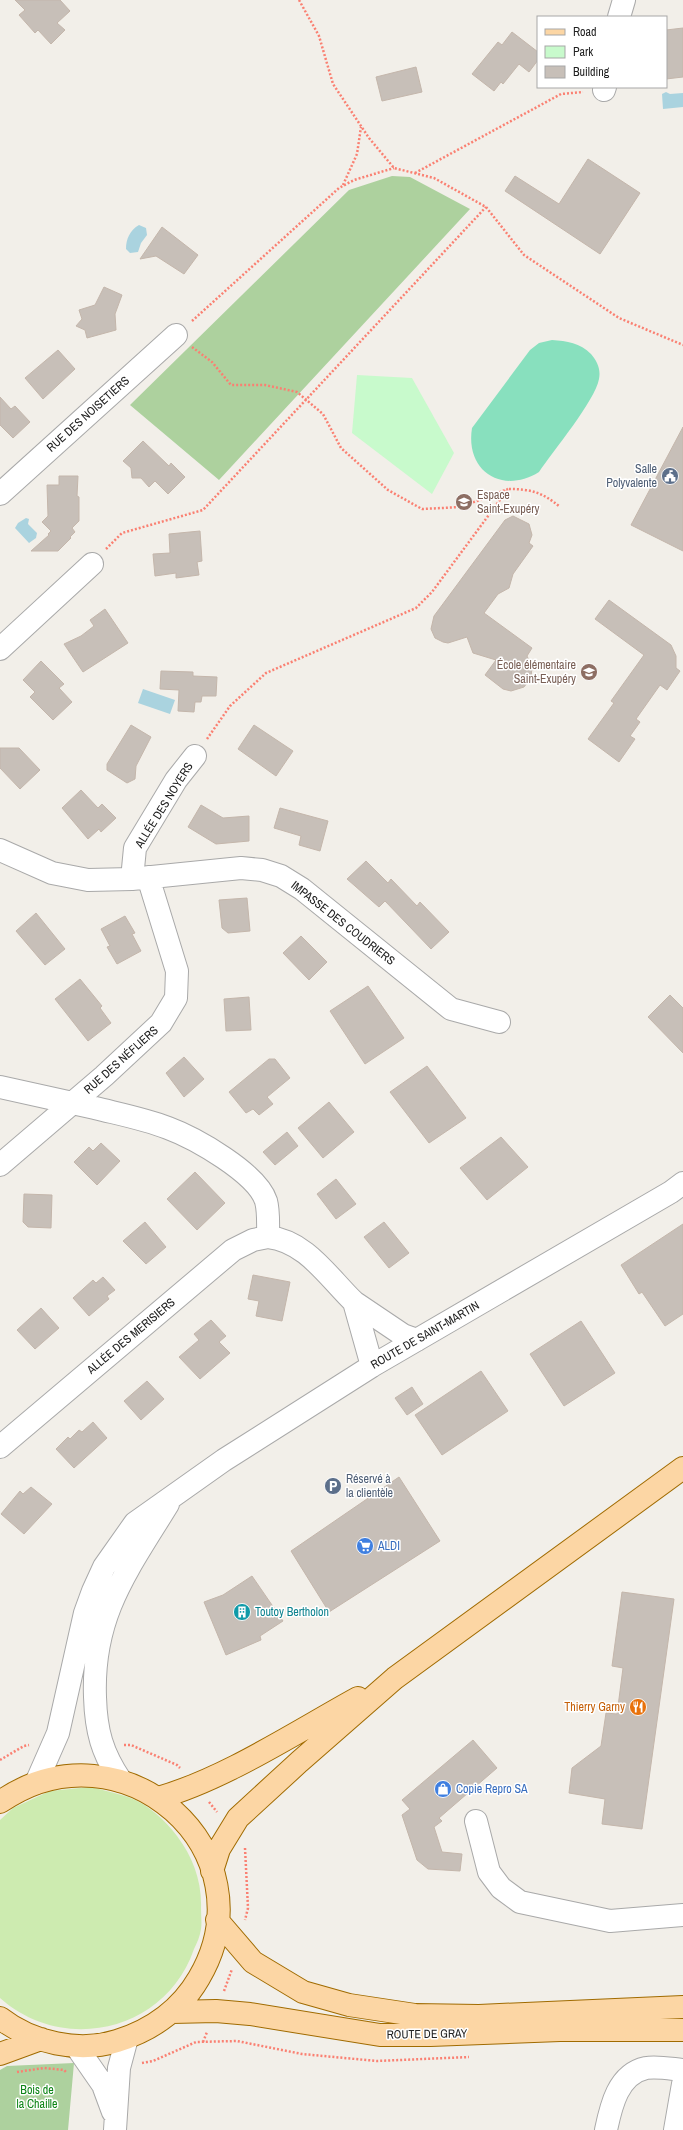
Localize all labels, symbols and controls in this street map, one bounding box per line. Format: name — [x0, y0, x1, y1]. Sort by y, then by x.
legend — [537, 16, 667, 88]
text: Road — [573, 24, 597, 40]
text: Park — [573, 44, 593, 60]
text: Building — [573, 64, 610, 80]
street label: RUE DES NOISETIERS — [43, 372, 133, 455]
place label: Salle Polyvalente — [606, 461, 657, 491]
public building icon: Salle Polyvalente — [660, 466, 680, 486]
place label: Espace Saint-Exupéry — [477, 487, 539, 517]
school or university icon: Espace Saint-Exupéry — [454, 492, 474, 512]
place label: École élémentaire Saint-Exupéry — [497, 657, 576, 687]
school or university icon: École élémentaire Saint-Exupéry — [579, 662, 599, 682]
street label: ALLÉE DES NOYERS — [131, 759, 197, 852]
street label: IMPASSE DES COUDRIERS — [288, 877, 399, 969]
street label: RUE DES NÉFLIERS — [80, 1022, 162, 1098]
street label: ALLÉE DES MERISIERS — [83, 1294, 179, 1378]
street label: ROUTE DE SAINT-MARTIN — [368, 1297, 482, 1373]
place label: Réservé à la clientèle — [346, 1471, 393, 1501]
parking icon: Réservé à la clientèle — [323, 1476, 343, 1496]
supermarket icon: ALDI — [355, 1536, 375, 1556]
place label: ALDI — [377, 1538, 400, 1554]
building icon: Toutoy Bertholon — [232, 1602, 252, 1622]
place label: Toutoy Bertholon — [255, 1604, 329, 1620]
restaurant icon: Thierry Garny — [628, 1697, 648, 1717]
place label: Thierry Garny — [564, 1699, 625, 1715]
shop icon: Copie Repro SA — [433, 1779, 453, 1799]
place label: Copie Repro SA — [456, 1781, 528, 1797]
street label: ROUTE DE GRAY — [386, 2025, 468, 2043]
park label: Bois de la Chaille — [16, 2082, 58, 2112]

